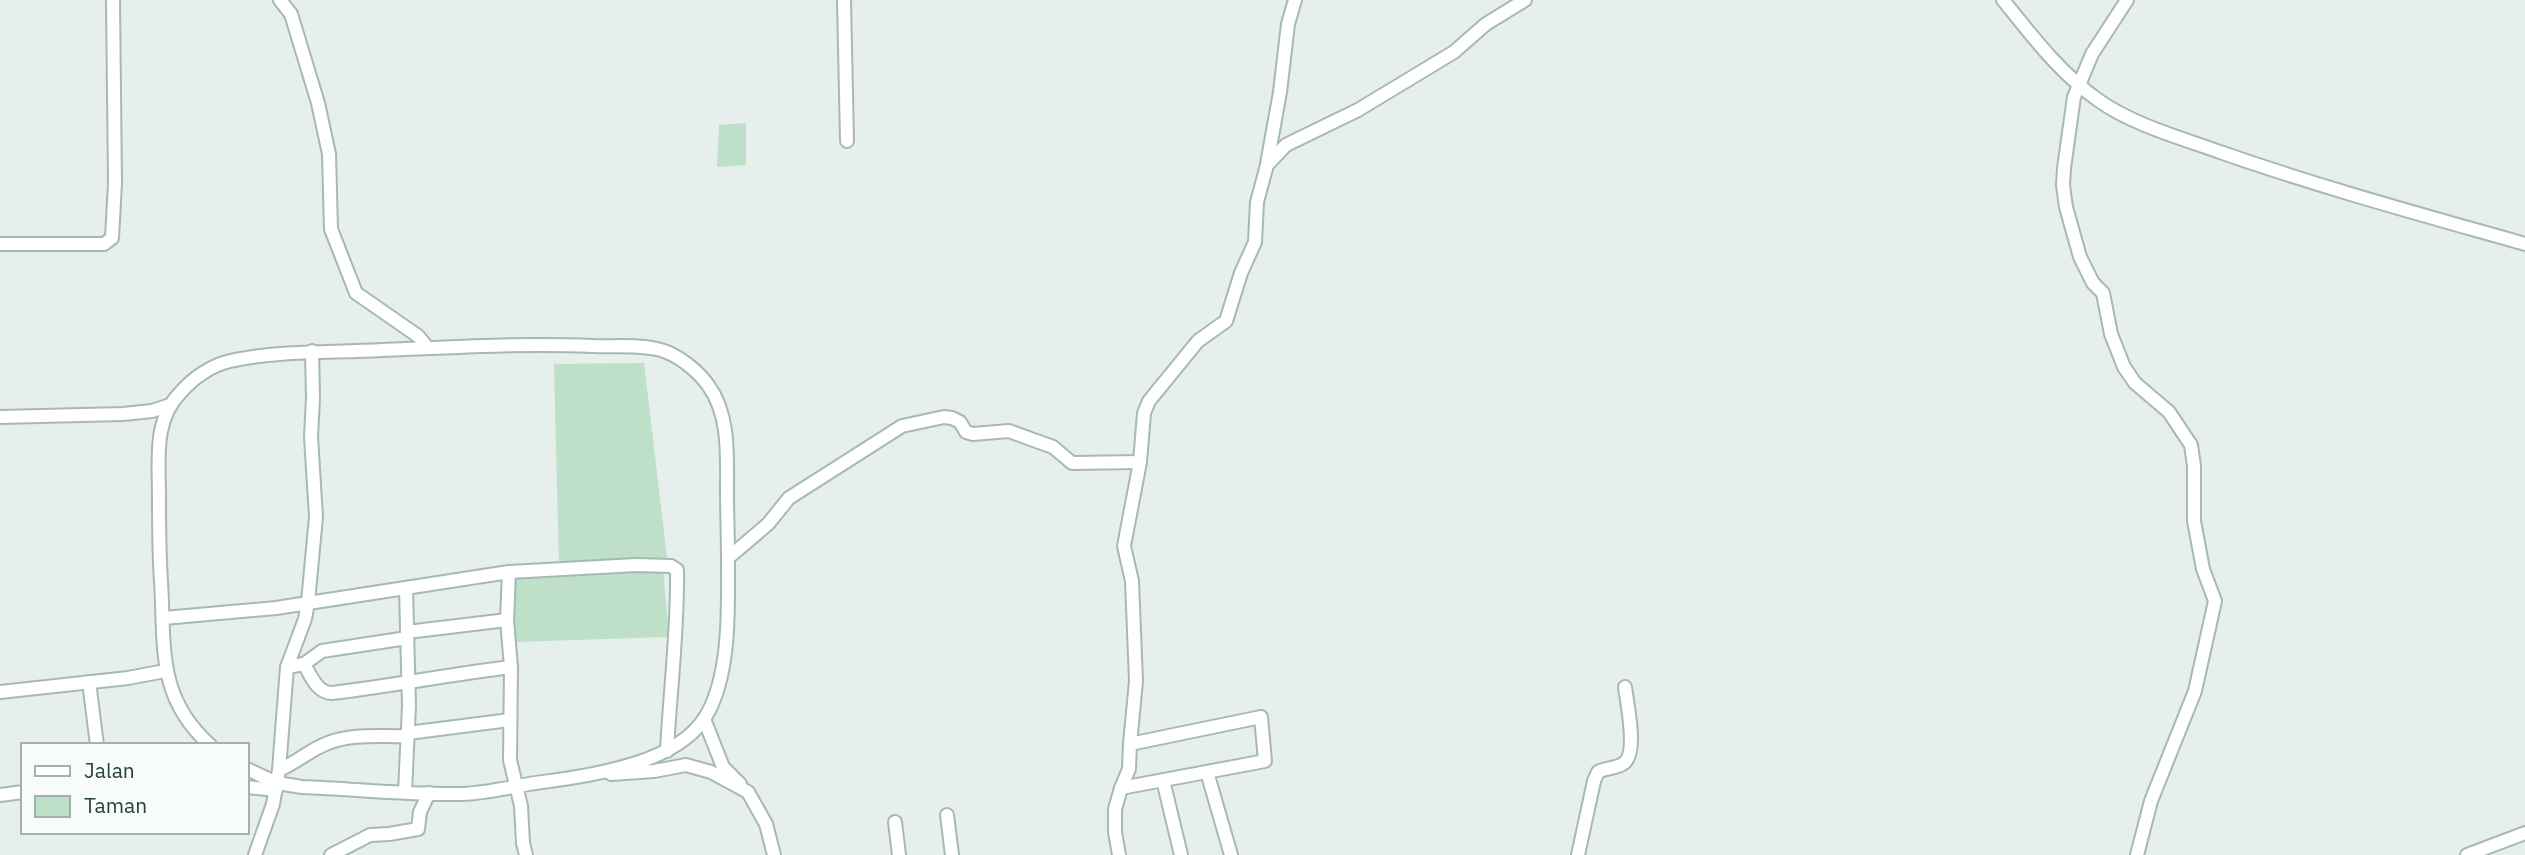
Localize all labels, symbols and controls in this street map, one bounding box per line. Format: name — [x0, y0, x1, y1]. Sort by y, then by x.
legend — [21, 743, 248, 834]
text: Jalan — [84, 756, 135, 784]
text: Taman — [84, 791, 147, 819]

